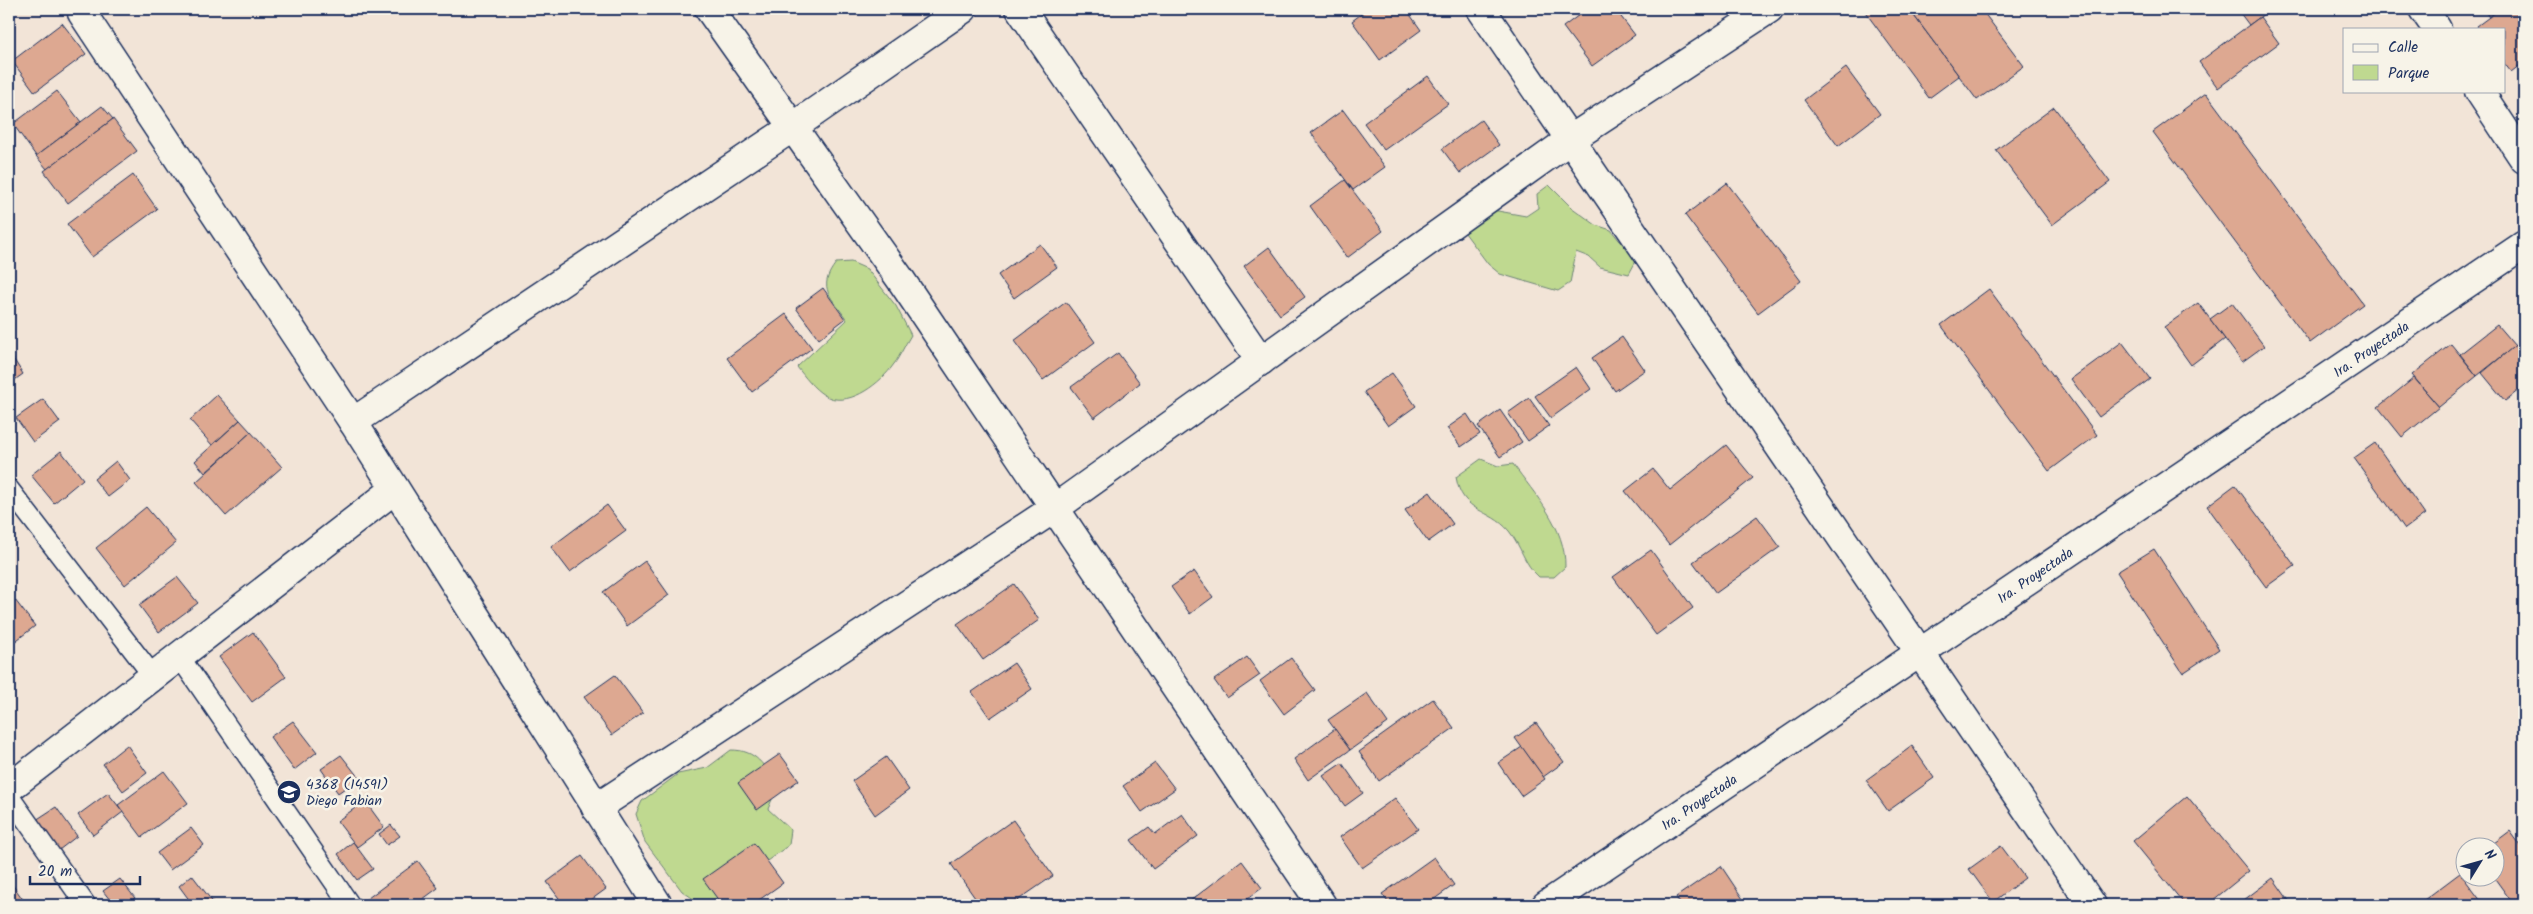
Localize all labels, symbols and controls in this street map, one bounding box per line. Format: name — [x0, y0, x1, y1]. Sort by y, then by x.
legend — [2343, 28, 2506, 92]
text: Calle — [2388, 36, 2418, 60]
text: Parque — [2388, 62, 2429, 86]
street label: 1ra. Proyectada — [2329, 316, 2414, 383]
street label: 1ra. Proyectada — [1993, 542, 2078, 609]
street label: 1ra. Proyectada — [1657, 769, 1742, 836]
place label: 4368 (14591) Diego Fabian — [306, 774, 388, 812]
school or university icon: 4368 (14591) Diego Fabian — [276, 779, 302, 805]
north arrow — [2456, 836, 2506, 886]
text: N — [2478, 845, 2501, 865]
scale bar — [30, 854, 140, 886]
text: 20 m — [38, 860, 72, 884]

